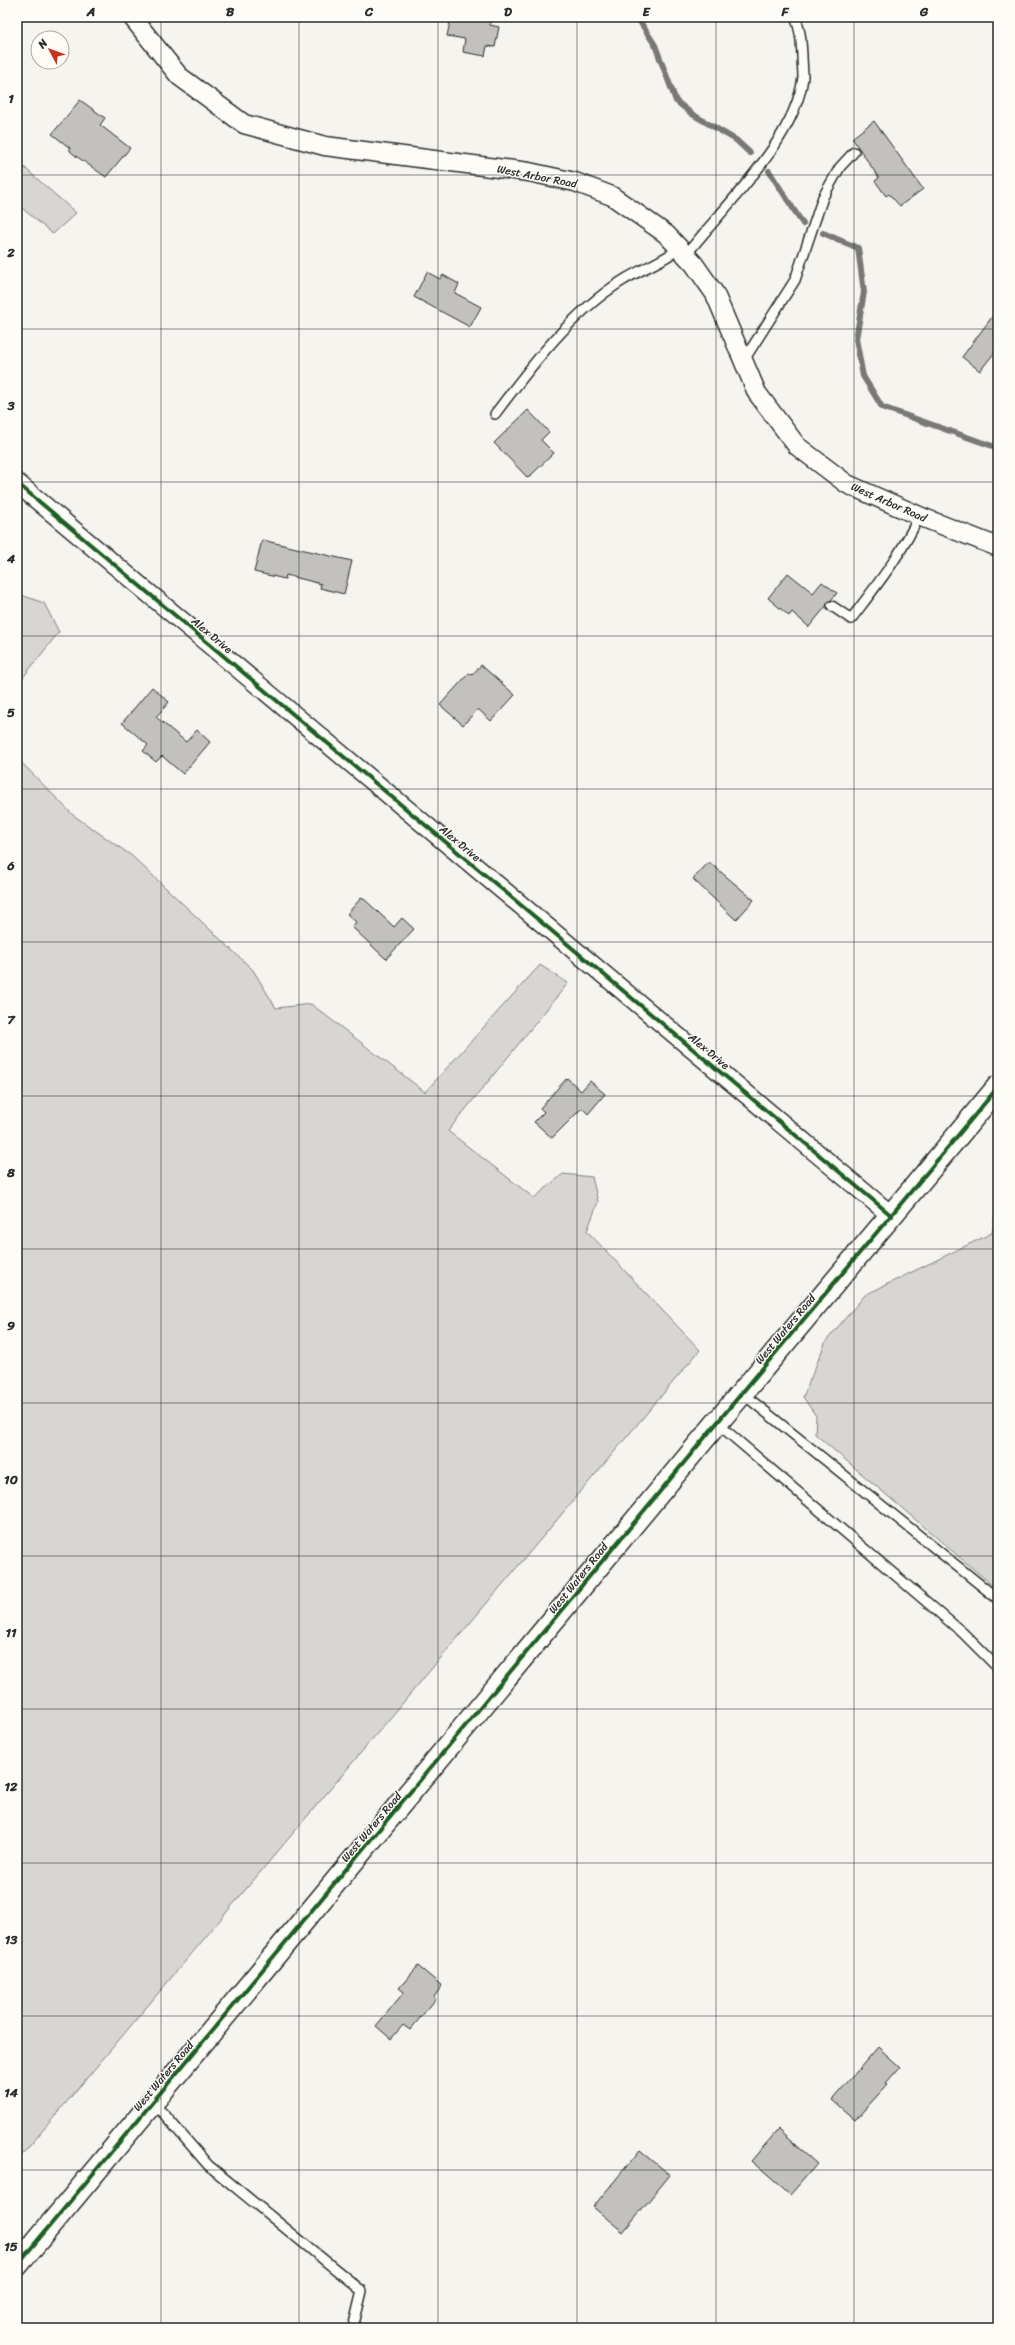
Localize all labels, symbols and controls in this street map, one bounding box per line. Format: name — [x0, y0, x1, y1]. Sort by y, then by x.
text: A — [86, 0, 95, 23]
text: B — [226, 0, 235, 23]
text: C — [364, 0, 374, 23]
text: D — [504, 0, 512, 23]
text: E — [642, 0, 651, 23]
text: F — [780, 0, 789, 23]
text: G — [919, 0, 929, 23]
north arrow — [30, 30, 70, 70]
text: N — [33, 34, 53, 54]
text: 1 — [8, 87, 14, 110]
street label: West Arbor Road — [495, 159, 580, 194]
text: 2 — [6, 241, 15, 264]
text: 3 — [6, 394, 15, 417]
street label: West Arbor Road — [848, 477, 931, 528]
text: 4 — [6, 547, 16, 570]
street label: Alex Drive — [186, 612, 237, 659]
text: 5 — [7, 701, 15, 724]
street label: Alex Drive — [434, 820, 485, 867]
text: 6 — [6, 854, 15, 877]
text: 7 — [7, 1008, 16, 1031]
street label: Alex Drive — [683, 1028, 734, 1075]
text: 8 — [6, 1161, 15, 1184]
street label: West Waters Road — [750, 1289, 821, 1369]
text: 9 — [7, 1314, 15, 1337]
text: 10 — [4, 1468, 18, 1491]
street label: West Waters Road — [544, 1538, 614, 1618]
text: 11 — [5, 1621, 17, 1644]
text: 12 — [4, 1775, 18, 1798]
street label: West Waters Road — [336, 1787, 407, 1867]
text: 13 — [5, 1928, 18, 1951]
street label: West Waters Road — [128, 2036, 199, 2116]
text: 14 — [4, 2081, 19, 2104]
text: 15 — [4, 2235, 18, 2258]

